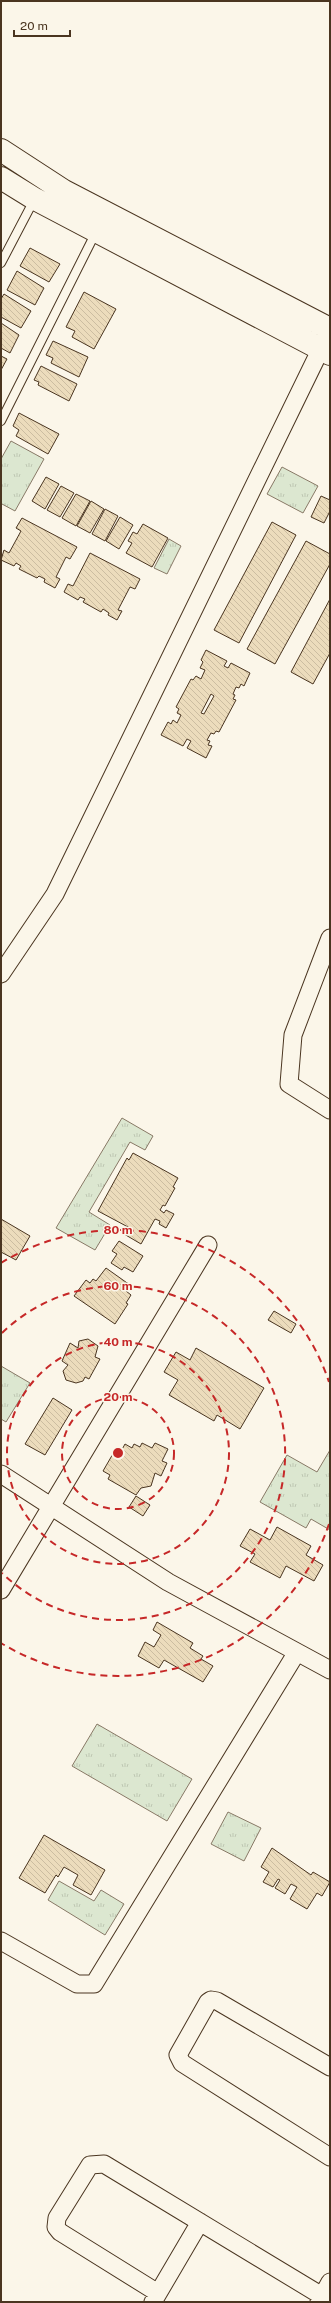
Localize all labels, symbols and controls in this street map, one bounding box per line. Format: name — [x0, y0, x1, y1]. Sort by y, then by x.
scale bar — [14, 12, 70, 38]
text: 20 m — [20, 19, 48, 33]
text: 80 m — [103, 1223, 133, 1237]
text: 60 m — [103, 1279, 133, 1293]
text: 40 m — [103, 1335, 133, 1349]
text: 20 m — [104, 1390, 133, 1404]
centre of rings — [111, 1446, 125, 1460]

